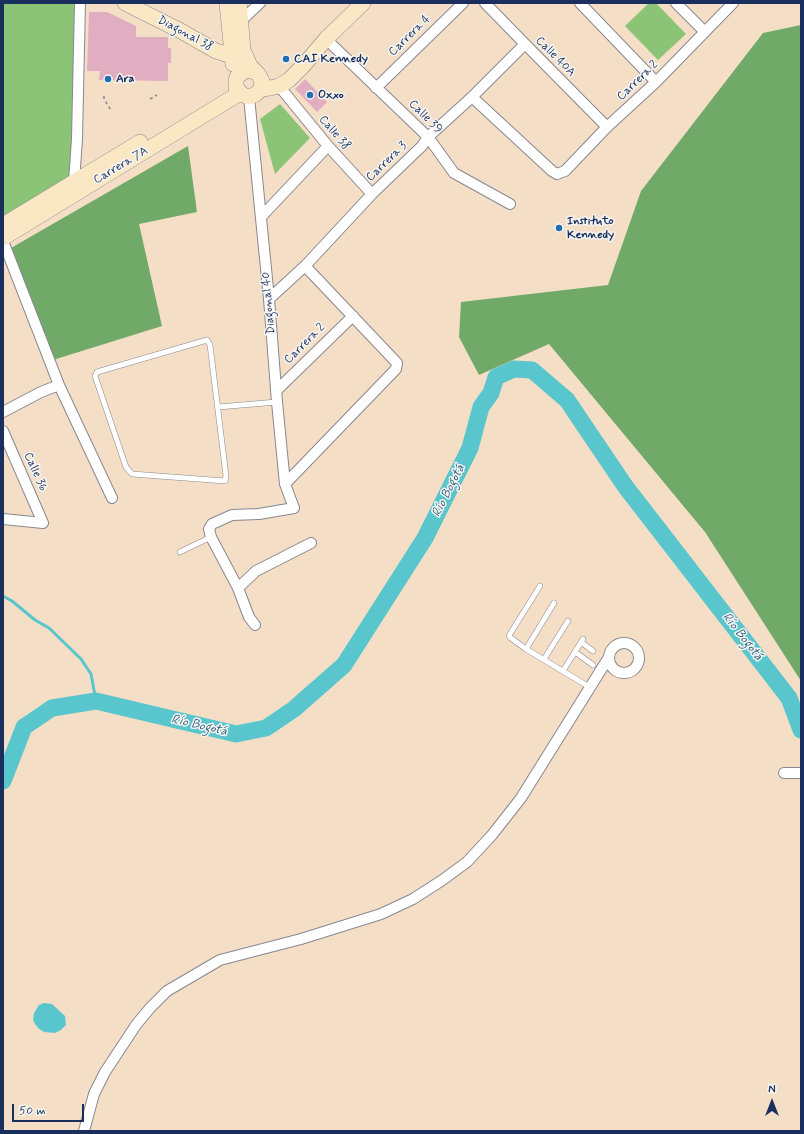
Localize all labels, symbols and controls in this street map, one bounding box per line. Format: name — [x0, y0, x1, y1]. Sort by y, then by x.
street label: Carrera 4 — [386, 12, 434, 60]
street label: Diagonal 38 — [155, 13, 215, 55]
street label: Calle 40A — [532, 34, 578, 80]
place label: CAI Kennedy — [294, 52, 368, 66]
marker: CAI Kennedy — [281, 54, 291, 64]
street label: Carrera 2 — [614, 58, 662, 104]
place label: Ara — [116, 72, 134, 86]
marker: Ara — [103, 74, 113, 84]
place label: Oxxo — [318, 88, 344, 102]
marker: Oxxo — [305, 90, 315, 100]
street label: Calle 39 — [405, 97, 445, 137]
street label: Calle 38 — [315, 113, 353, 153]
street label: Carrera 3 — [364, 139, 410, 185]
street label: Carrera 7A — [91, 144, 151, 188]
place label: Instituto Kennedy — [567, 214, 614, 242]
marker: Instituto Kennedy — [554, 223, 564, 233]
street label: Diagonal 40 — [259, 271, 279, 335]
street label: Carrera 2 — [282, 321, 328, 367]
street label: Calle 36 — [20, 450, 50, 494]
water label: Río Bogotá — [429, 462, 469, 520]
water label: Río Bogotá — [718, 610, 766, 664]
water label: Río Bogotá — [170, 712, 228, 740]
north arrow — [752, 1082, 792, 1122]
text: N — [768, 1083, 776, 1097]
scale bar — [14, 1096, 86, 1122]
text: 50 m — [19, 1103, 46, 1119]

